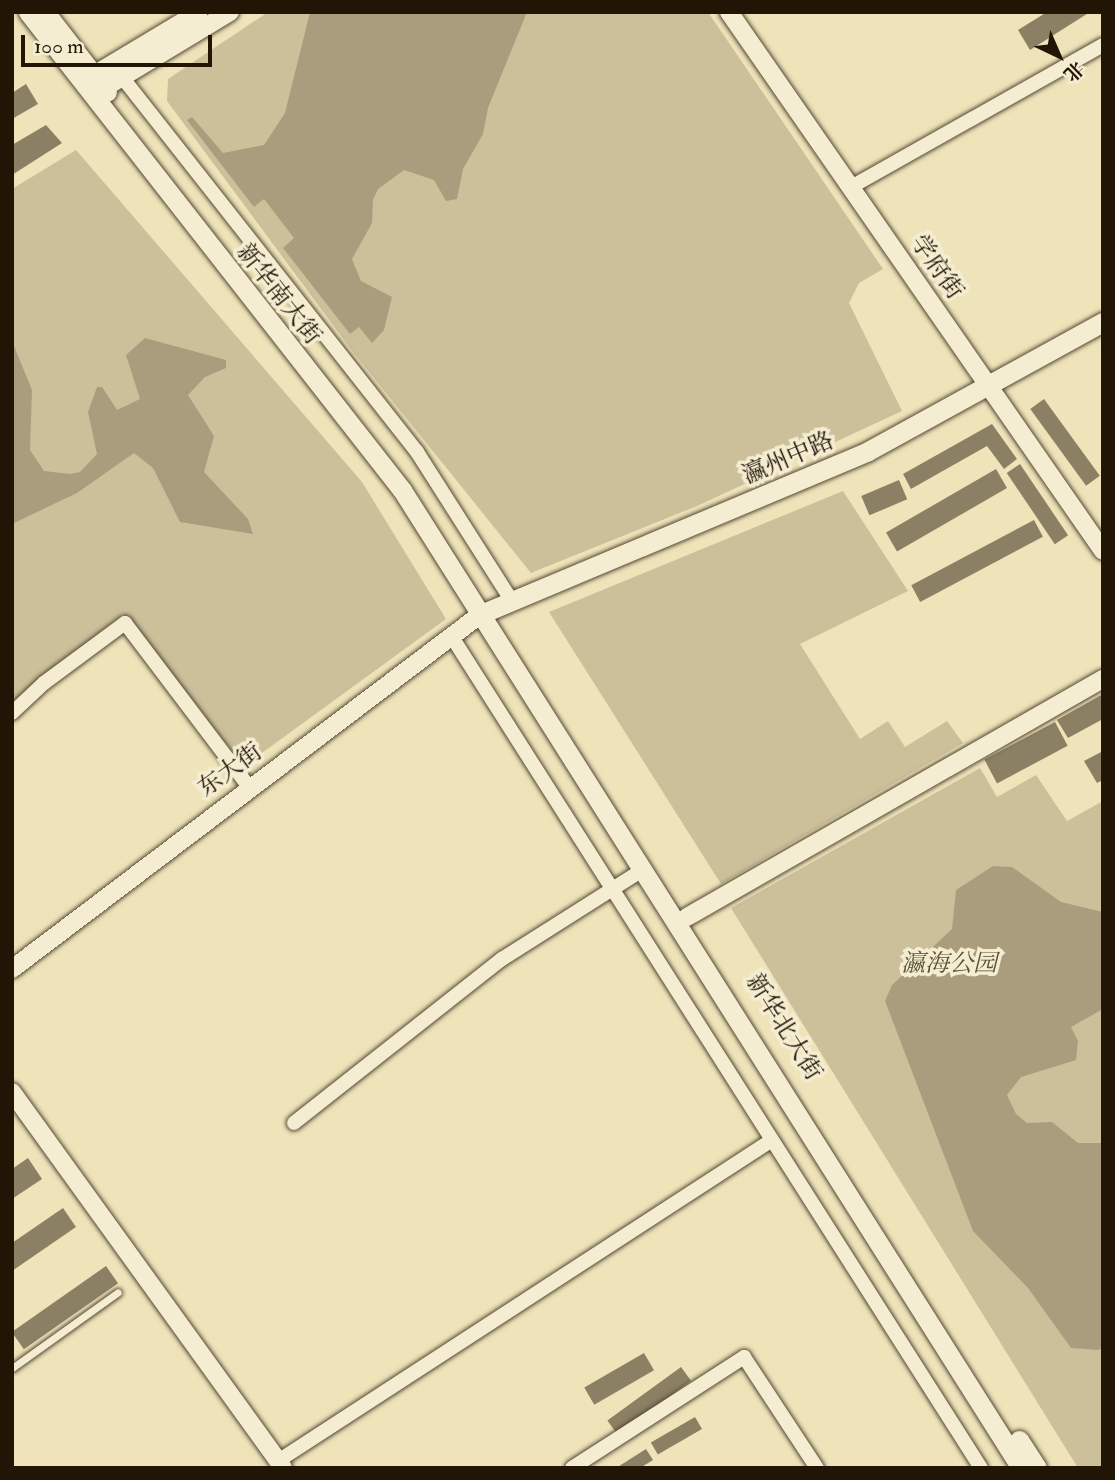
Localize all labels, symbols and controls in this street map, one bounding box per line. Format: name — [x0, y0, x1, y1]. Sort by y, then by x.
scale bar — [24, 21, 215, 65]
north arrow — [1024, 21, 1094, 91]
text: 100 m — [34, 33, 84, 60]
text: 北 — [1058, 56, 1089, 86]
street label: 学府街 — [905, 229, 969, 305]
street label: 新华南大街 — [231, 238, 327, 350]
street label: 瀛州中路 — [738, 426, 838, 490]
street label: 东大街 — [192, 737, 268, 803]
park label: 瀛海公园 — [901, 950, 997, 978]
street label: 新华北大街 — [740, 968, 828, 1086]

